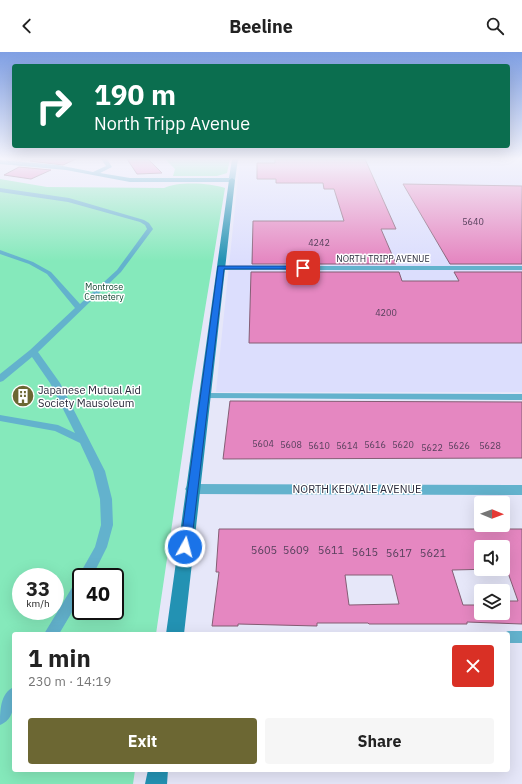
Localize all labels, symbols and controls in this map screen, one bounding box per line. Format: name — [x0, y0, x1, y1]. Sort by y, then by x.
icon: back — [16, 15, 38, 37]
text: Beeline — [229, 15, 293, 38]
icon: search — [484, 15, 506, 37]
text: 190 m — [94, 76, 176, 113]
icon: right — [28, 80, 80, 132]
text: North Tripp Avenue — [94, 112, 250, 135]
house number: 5640 — [462, 216, 484, 227]
house number: 4242 — [308, 237, 330, 248]
pin — [286, 251, 320, 285]
street label: NORTH TRIPP AVENUE — [336, 253, 430, 264]
icon: arrive — [292, 257, 314, 279]
park label: Montrose Cemetery — [84, 281, 124, 302]
house number: 4200 — [375, 307, 397, 318]
building icon: Japanese Mutual Aid Society Mausoleum — [10, 383, 36, 409]
place label: Japanese Mutual Aid Society Mausoleum — [38, 383, 141, 410]
house number: 5604 — [252, 438, 274, 449]
house number: 5608 — [280, 439, 302, 450]
house number: 5616 — [364, 439, 386, 450]
house number: 5620 — [392, 439, 414, 450]
house number: 5610 — [308, 440, 330, 451]
house number: 5614 — [336, 440, 358, 451]
house number: 5626 — [448, 440, 470, 451]
house number: 5628 — [479, 440, 501, 451]
house number: 5622 — [421, 442, 443, 453]
street label: NORTH KEDVALE AVENUE — [293, 482, 421, 496]
north arrow — [474, 496, 510, 532]
map controls — [474, 496, 510, 620]
position arrow — [164, 526, 206, 568]
button: sound — [474, 540, 510, 576]
house number: 5605 — [251, 543, 277, 557]
house number: 5609 — [283, 543, 309, 557]
house number: 5611 — [318, 543, 345, 557]
house number: 5615 — [352, 545, 378, 559]
house number: 5617 — [386, 546, 412, 560]
house number: 5621 — [420, 546, 447, 560]
speed limit sign: 40 — [72, 568, 124, 620]
text: 33 — [26, 575, 50, 602]
button: layers — [474, 584, 510, 620]
text: km/h — [26, 597, 50, 610]
text: 1 min — [28, 642, 91, 674]
button: close — [452, 645, 494, 687]
text: 230 m · 14:19 — [28, 673, 111, 690]
button: Exit — [28, 718, 257, 764]
button: Share — [265, 718, 494, 764]

